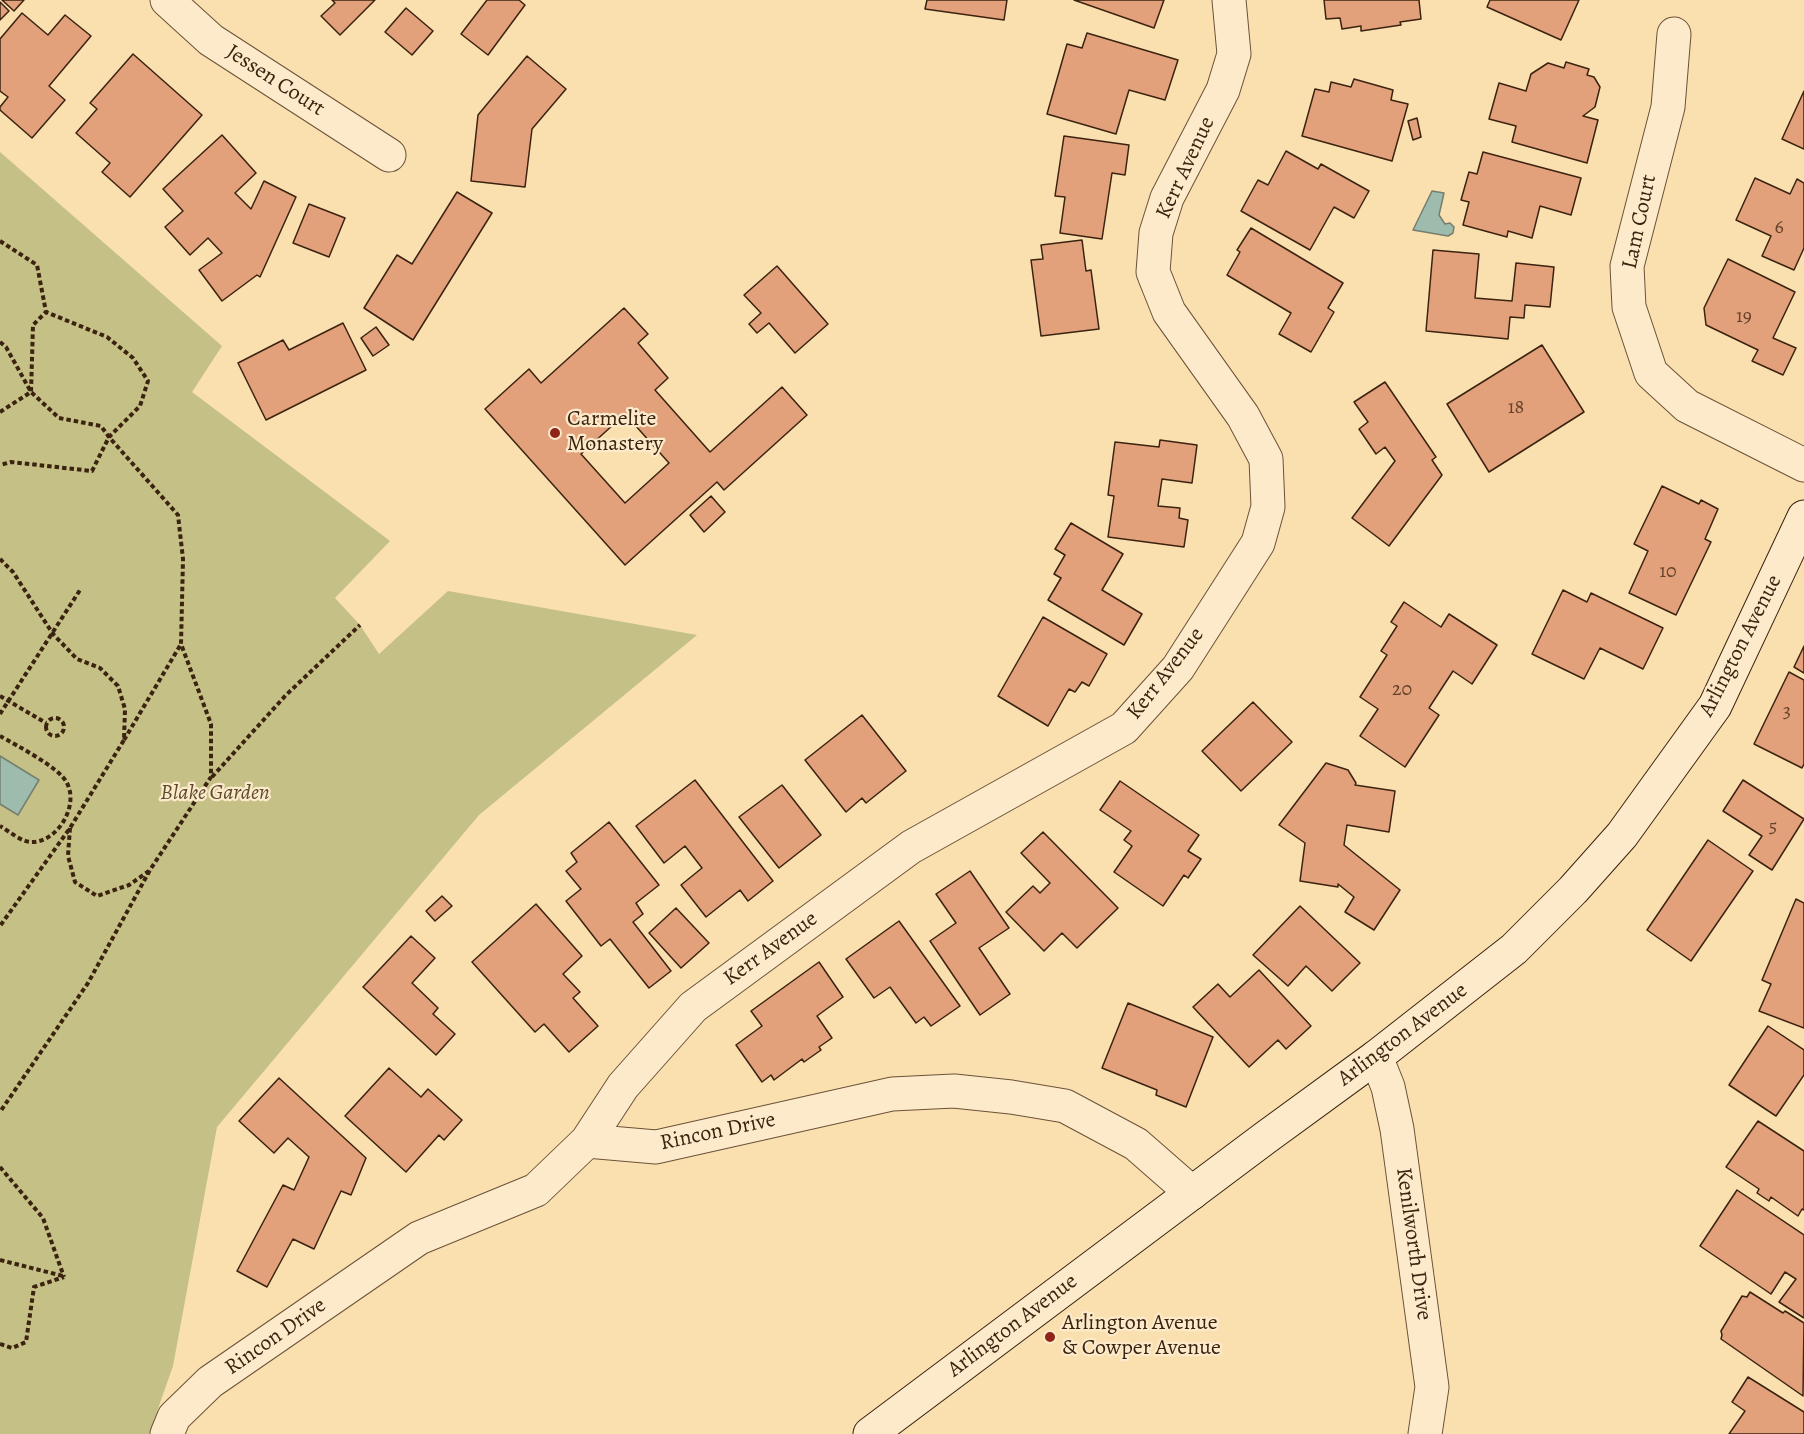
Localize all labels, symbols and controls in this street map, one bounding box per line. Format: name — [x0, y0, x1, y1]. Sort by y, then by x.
street label: Jessen Court — [221, 39, 329, 123]
street label: Kerr Avenue — [1151, 113, 1221, 223]
street label: Lam Court — [1617, 172, 1663, 272]
house number: 6 — [1774, 216, 1784, 240]
house number: 19 — [1736, 305, 1752, 329]
house number: 18 — [1508, 396, 1524, 420]
place label: Carmelite Monastery — [567, 407, 663, 458]
marker: Carmelite Monastery — [548, 426, 562, 440]
house number: 10 — [1659, 560, 1677, 584]
street label: Arlington Avenue — [1694, 571, 1788, 721]
street label: Kerr Avenue — [1122, 623, 1210, 725]
house number: 20 — [1392, 678, 1412, 702]
house number: 3 — [1783, 700, 1791, 724]
park label: Blake Garden — [160, 781, 270, 807]
house number: 5 — [1769, 815, 1777, 839]
street label: Kerr Avenue — [719, 906, 823, 992]
street label: Arlington Avenue — [1333, 978, 1473, 1092]
street label: Rincon Drive — [658, 1107, 778, 1157]
street label: Kenilworth Drive — [1389, 1166, 1437, 1322]
street label: Arlington Avenue — [943, 1269, 1083, 1383]
street label: Rincon Drive — [220, 1293, 332, 1381]
place label: Arlington Avenue & Cowper Avenue — [1062, 1311, 1221, 1362]
marker: Arlington Avenue & Cowper Avenue — [1043, 1330, 1057, 1344]

